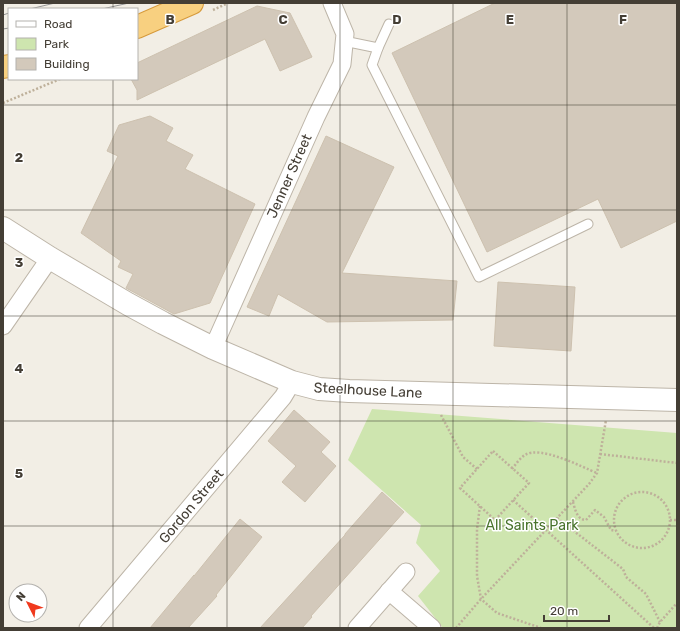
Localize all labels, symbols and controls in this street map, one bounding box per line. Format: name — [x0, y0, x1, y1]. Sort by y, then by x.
legend — [8, 8, 138, 80]
text: B — [165, 12, 175, 27]
text: C — [278, 12, 288, 27]
text: D — [392, 12, 402, 27]
text: E — [506, 12, 514, 27]
text: F — [619, 12, 627, 27]
text: Road — [44, 17, 72, 31]
text: Park — [44, 37, 70, 51]
text: Building — [44, 57, 90, 71]
street label: Jenner Street — [263, 131, 316, 221]
text: 2 — [15, 150, 23, 165]
text: 3 — [15, 255, 24, 270]
text: 4 — [15, 361, 24, 376]
street label: Steelhouse Lane — [313, 379, 423, 402]
street label: Gordon Street — [155, 465, 228, 547]
text: 5 — [15, 466, 23, 481]
park label: All Saints Park — [486, 517, 579, 534]
north arrow — [8, 583, 48, 623]
text: N — [13, 589, 28, 604]
scale bar — [544, 597, 609, 623]
text: 20 m — [550, 604, 578, 618]

